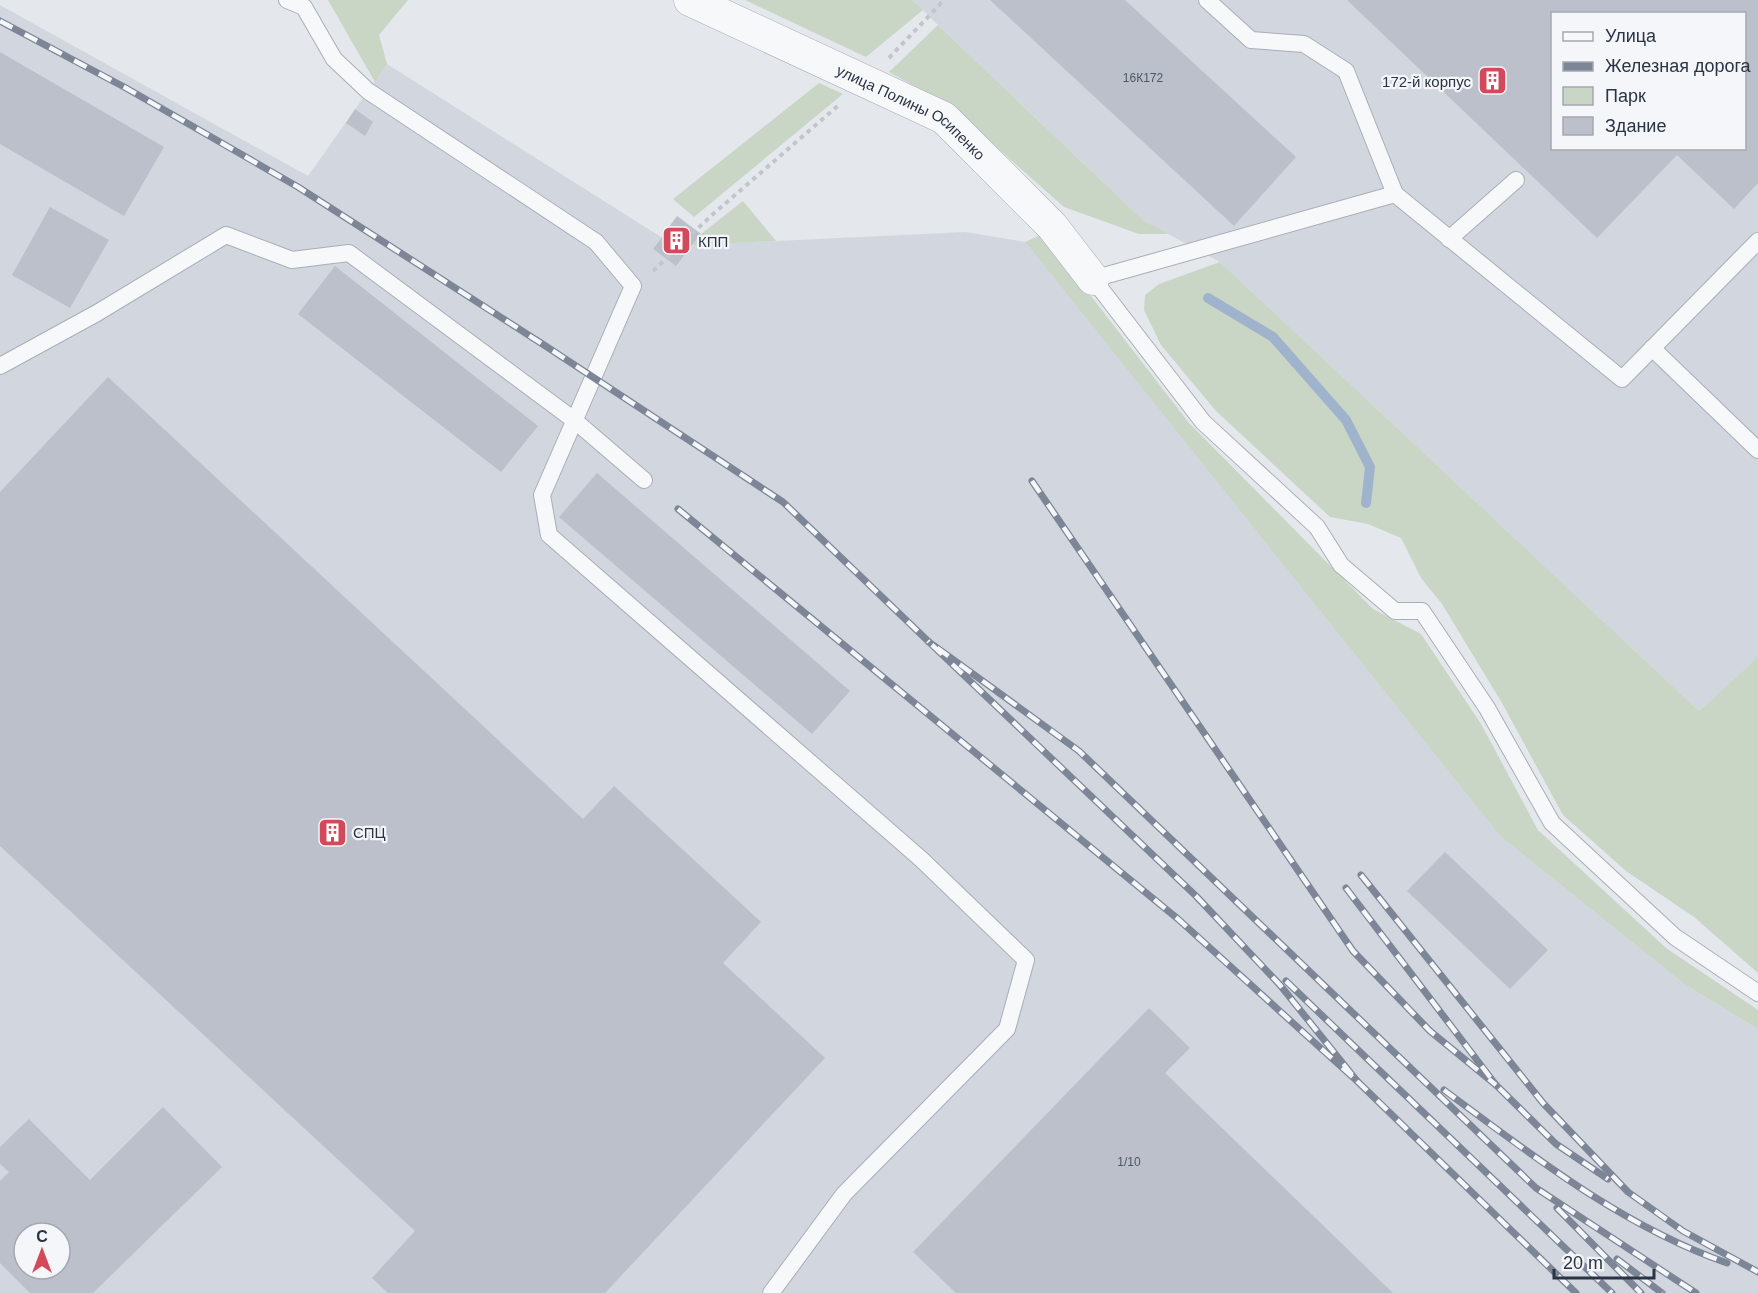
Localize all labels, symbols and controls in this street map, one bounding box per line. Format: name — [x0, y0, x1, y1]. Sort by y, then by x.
legend — [1551, 12, 1746, 150]
text: Улица — [1605, 26, 1657, 46]
text: Железная дорога — [1605, 56, 1752, 76]
street label: улица Полины Осипенко — [834, 61, 989, 163]
building icon: 172-й корпус — [1476, 65, 1508, 97]
house number: 16К172 — [1123, 71, 1164, 85]
place label: 172-й корпус — [1382, 73, 1471, 90]
text: Парк — [1605, 86, 1646, 106]
text: Здание — [1605, 116, 1666, 136]
building icon: КПП — [661, 225, 693, 257]
place label: КПП — [698, 233, 728, 250]
building icon: СПЦ — [316, 816, 348, 848]
place label: СПЦ — [353, 824, 386, 841]
house number: 1/10 — [1117, 1155, 1141, 1169]
north arrow — [12, 1221, 72, 1281]
text: С — [36, 1228, 48, 1245]
scale bar — [1554, 1242, 1654, 1280]
text: 20 m — [1563, 1253, 1603, 1273]

